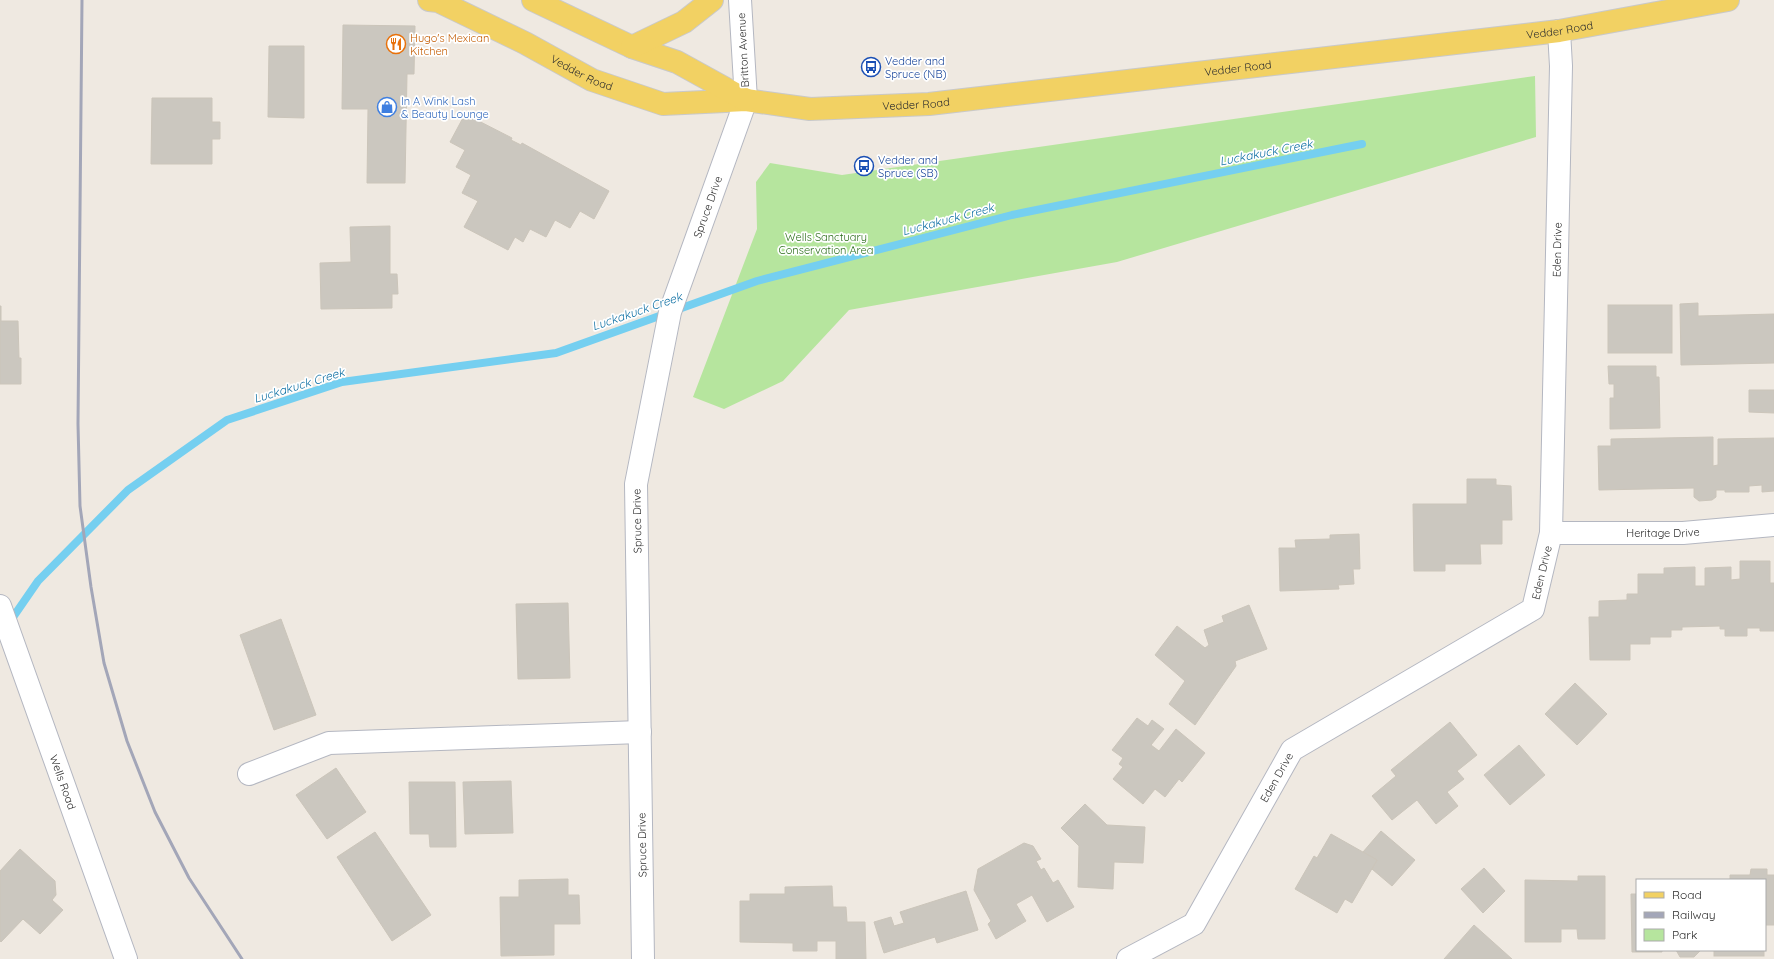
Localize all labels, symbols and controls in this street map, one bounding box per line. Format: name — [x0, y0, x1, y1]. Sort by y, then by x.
street label: Britton Avenue — [734, 12, 752, 88]
street label: Vedder Road — [1526, 18, 1594, 42]
place label: Hugo's Mexican Kitchen — [410, 31, 489, 58]
restaurant icon: Hugo's Mexican Kitchen — [385, 33, 407, 55]
street label: Vedder Road — [548, 52, 615, 94]
place label: Vedder and Spruce (NB) — [885, 54, 947, 81]
bus stop icon: Vedder and Spruce (NB) — [860, 56, 882, 78]
street label: Vedder Road — [1204, 57, 1272, 79]
place label: In A Wink Lash & Beauty Lounge — [401, 94, 489, 121]
street label: Vedder Road — [882, 95, 950, 113]
shop icon: In A Wink Lash & Beauty Lounge — [376, 96, 398, 118]
water label: Luckakuck Creek — [1218, 135, 1315, 168]
place label: Vedder and Spruce (SB) — [878, 153, 938, 180]
bus stop icon: Vedder and Spruce (SB) — [853, 155, 875, 177]
street label: Spruce Drive — [690, 174, 725, 240]
water label: Luckakuck Creek — [900, 199, 997, 238]
street label: Eden Drive — [1549, 222, 1565, 277]
park label: Wells Sanctuary Conservation Area — [779, 230, 873, 257]
water label: Luckakuck Creek — [590, 288, 686, 333]
water label: Luckakuck Creek — [252, 364, 348, 406]
street label: Spruce Drive — [629, 489, 645, 553]
street label: Heritage Drive — [1626, 525, 1700, 540]
street label: Eden Drive — [1528, 544, 1555, 601]
street label: Eden Drive — [1257, 750, 1296, 805]
street label: Wells Road — [47, 753, 79, 811]
street label: Spruce Drive — [634, 813, 650, 877]
legend — [1636, 879, 1766, 951]
text: Road — [1672, 887, 1702, 902]
text: Railway — [1672, 907, 1716, 922]
text: Park — [1672, 927, 1697, 942]

